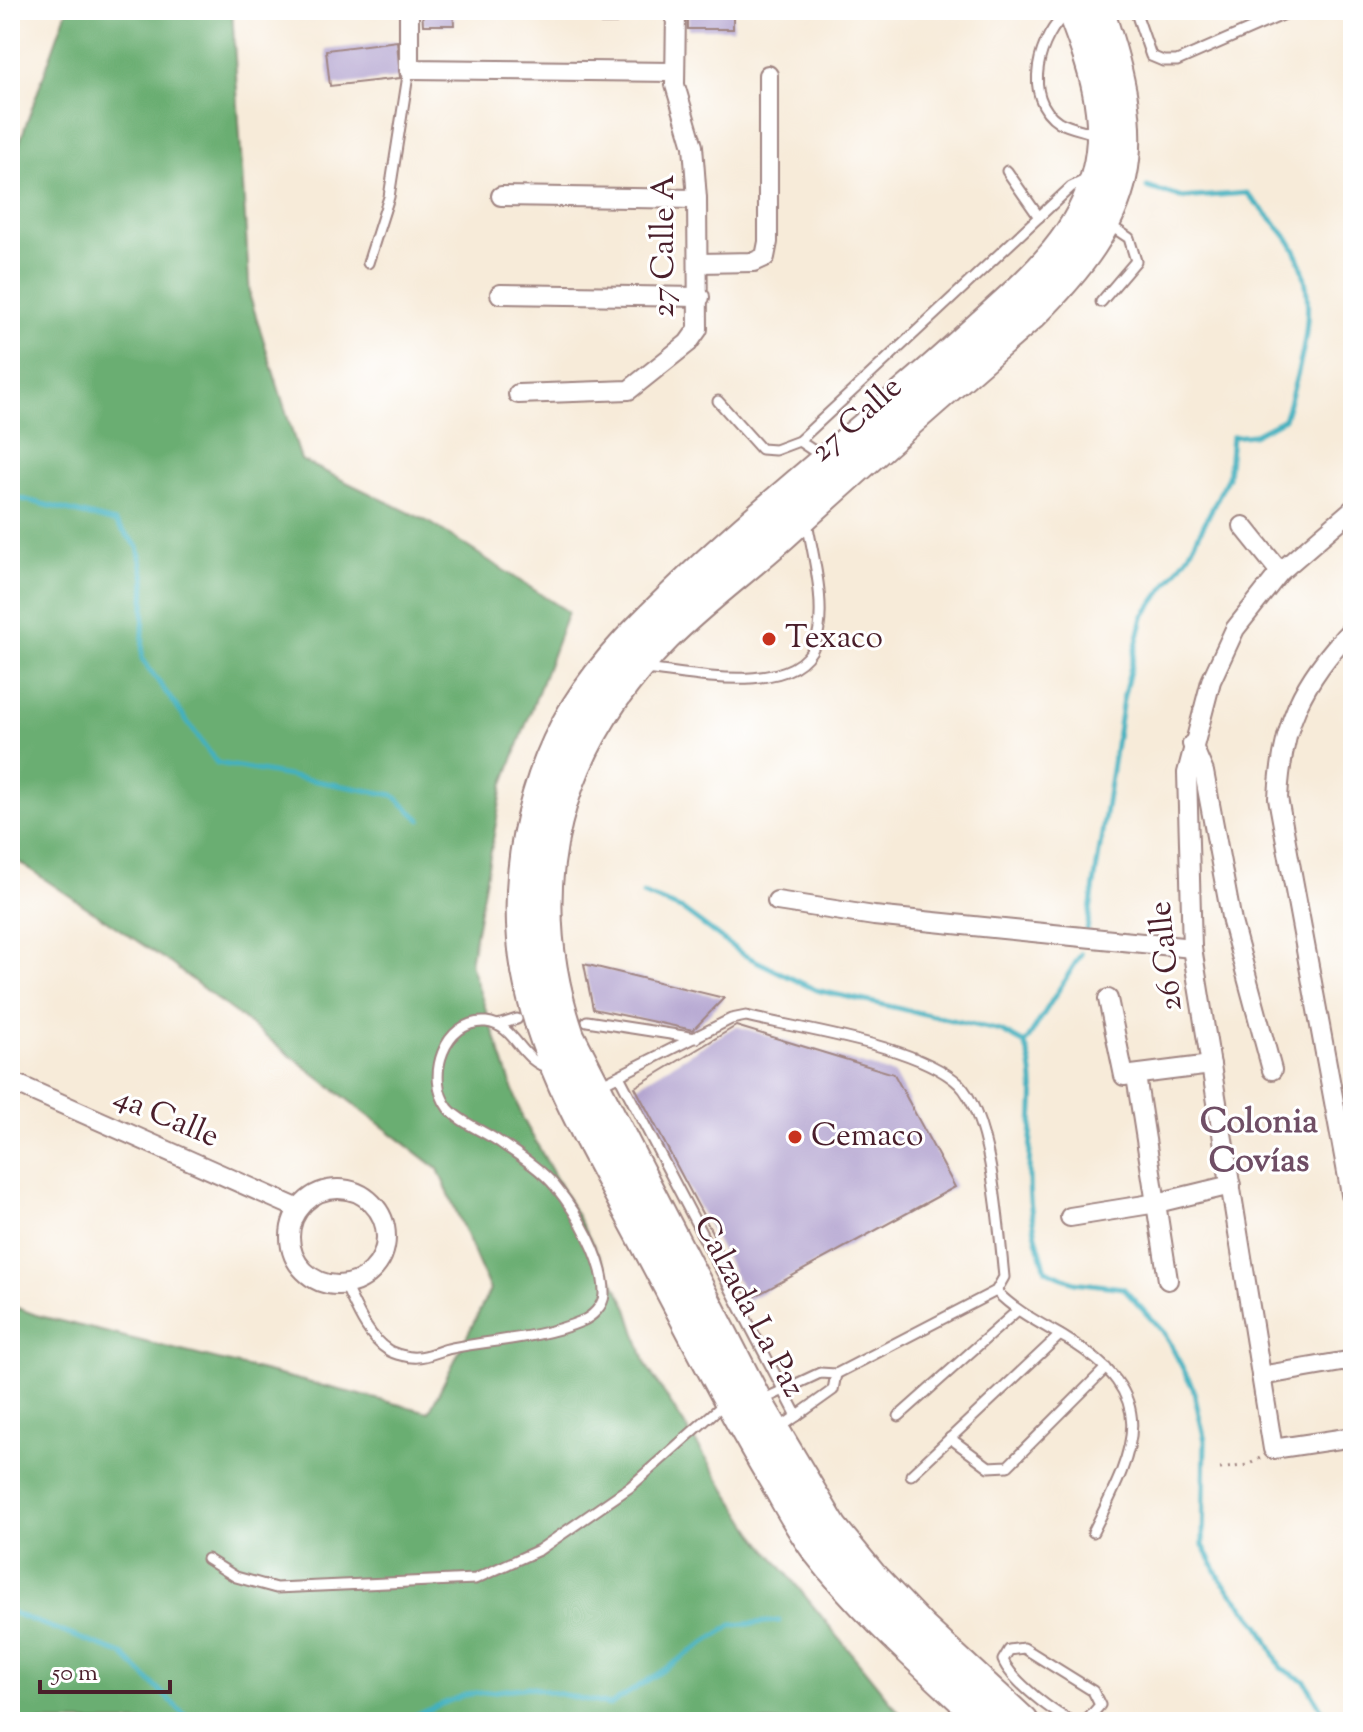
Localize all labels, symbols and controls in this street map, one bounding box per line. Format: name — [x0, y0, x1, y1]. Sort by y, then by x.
street label: 27 Calle A — [642, 174, 688, 318]
street label: 27 Calle — [801, 366, 913, 474]
place label: Texaco — [785, 616, 883, 662]
marker: Texaco — [760, 630, 778, 648]
street label: 26 Calle — [1138, 899, 1196, 1013]
street label: 4a Calle — [106, 1075, 226, 1161]
district label: Colonia Covías — [1200, 1099, 1318, 1187]
place label: Cemaco — [811, 1114, 924, 1160]
marker: Cemaco — [786, 1128, 804, 1146]
street label: Calzada La Paz — [681, 1208, 815, 1406]
scale bar — [40, 1644, 170, 1694]
text: 50 m — [50, 1657, 98, 1691]

